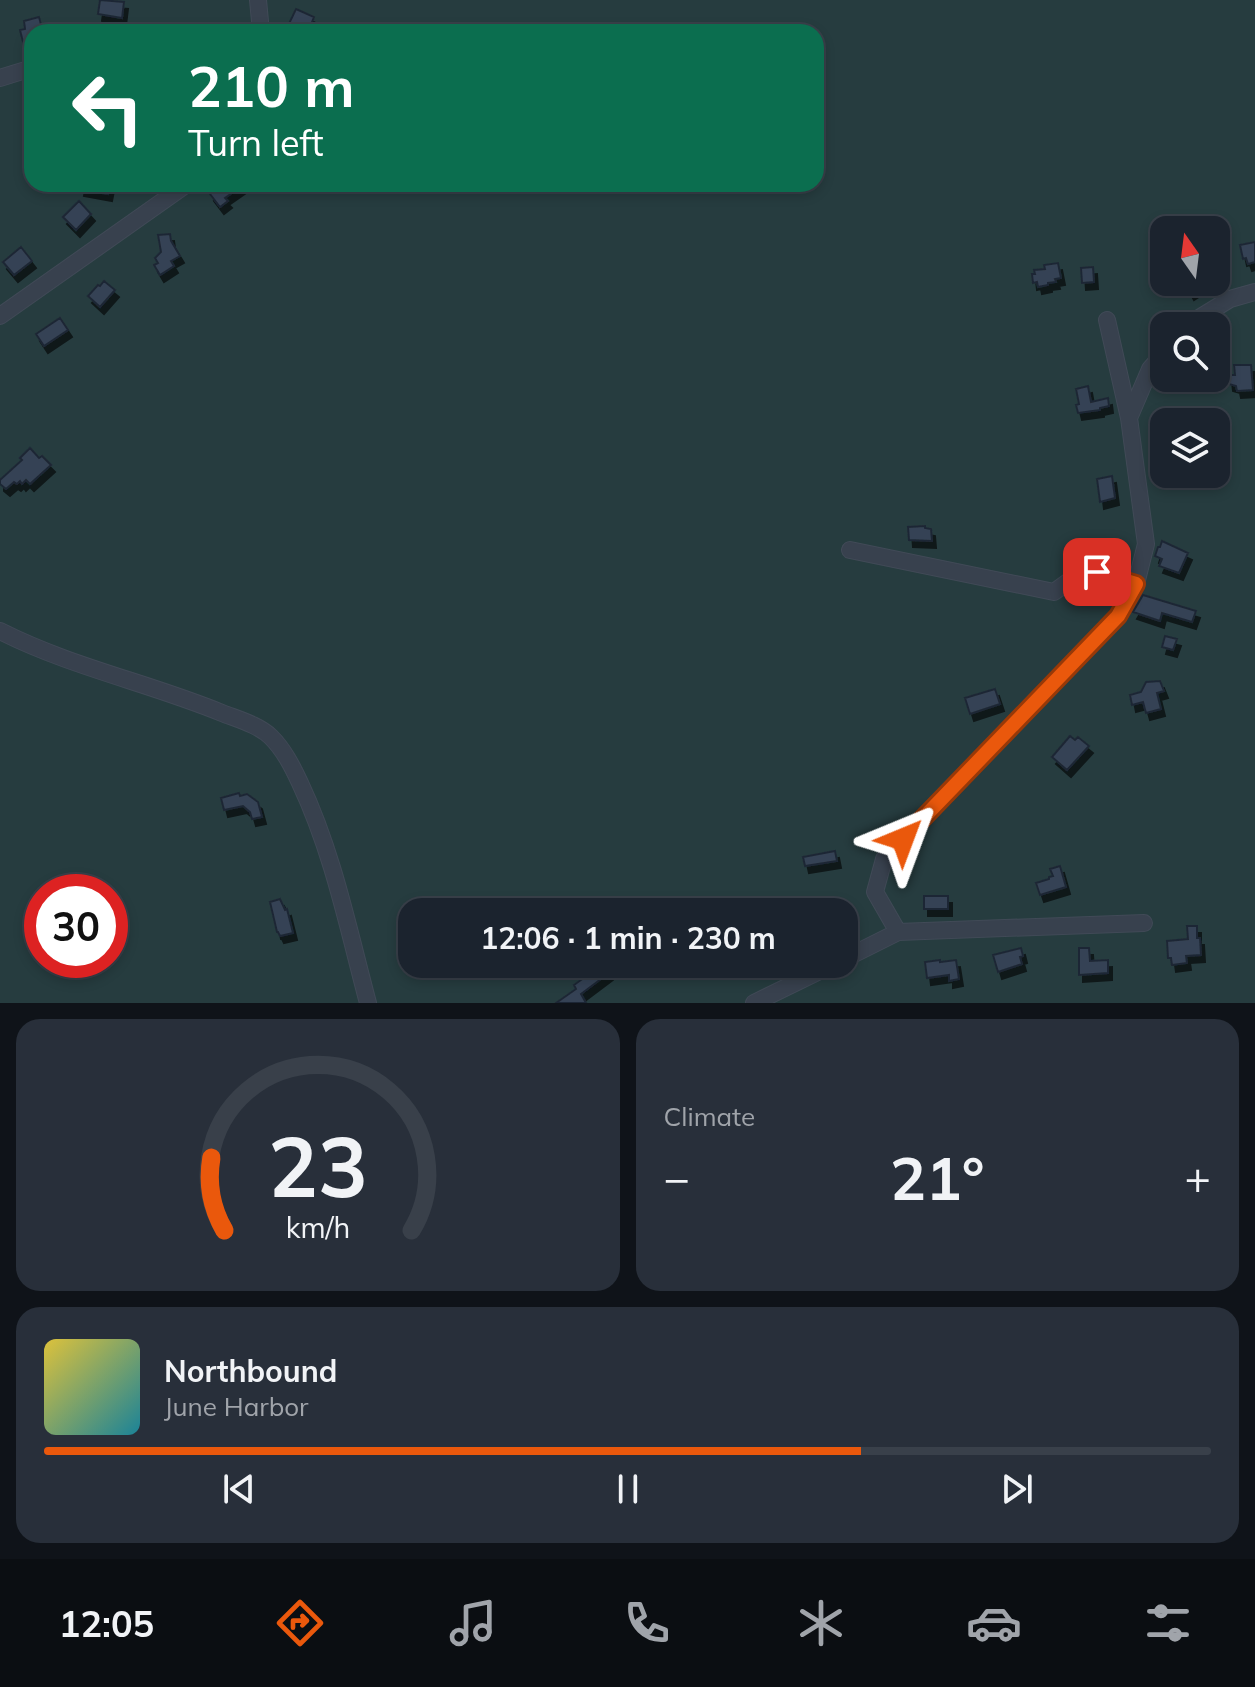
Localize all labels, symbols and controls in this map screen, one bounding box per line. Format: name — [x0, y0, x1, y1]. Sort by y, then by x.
text: 210 m — [188, 51, 355, 121]
icon: left — [56, 56, 160, 160]
text: Turn left — [188, 120, 324, 165]
north arrow — [1150, 216, 1230, 296]
map controls — [1150, 216, 1230, 488]
button: search — [1150, 312, 1230, 392]
button: layers — [1150, 408, 1230, 488]
pin — [1063, 538, 1131, 606]
icon: arrive — [1075, 550, 1119, 594]
position arrow — [861, 797, 945, 881]
speed limit sign: 30 — [24, 874, 128, 978]
text: 12:06 · 1 min · 230 m — [480, 919, 776, 957]
text: Climate — [664, 1100, 755, 1133]
text: 23 — [268, 1113, 368, 1218]
text: 21° — [890, 1140, 985, 1215]
text: − — [664, 1150, 690, 1205]
text: + — [1185, 1150, 1211, 1205]
text: km/h — [285, 1209, 350, 1245]
text: Northbound — [164, 1352, 337, 1390]
text: June Harbor — [164, 1390, 309, 1423]
icon: previous — [217, 1467, 261, 1511]
icon: pause — [606, 1467, 650, 1511]
icon: next — [995, 1467, 1039, 1511]
icon: directions — [272, 1595, 328, 1651]
icon: music — [445, 1595, 501, 1651]
icon: phone — [619, 1595, 675, 1651]
icon: climate — [793, 1595, 849, 1651]
icon: car — [966, 1595, 1022, 1651]
icon: filters — [1140, 1595, 1196, 1651]
text: 12:05 — [59, 1601, 154, 1646]

